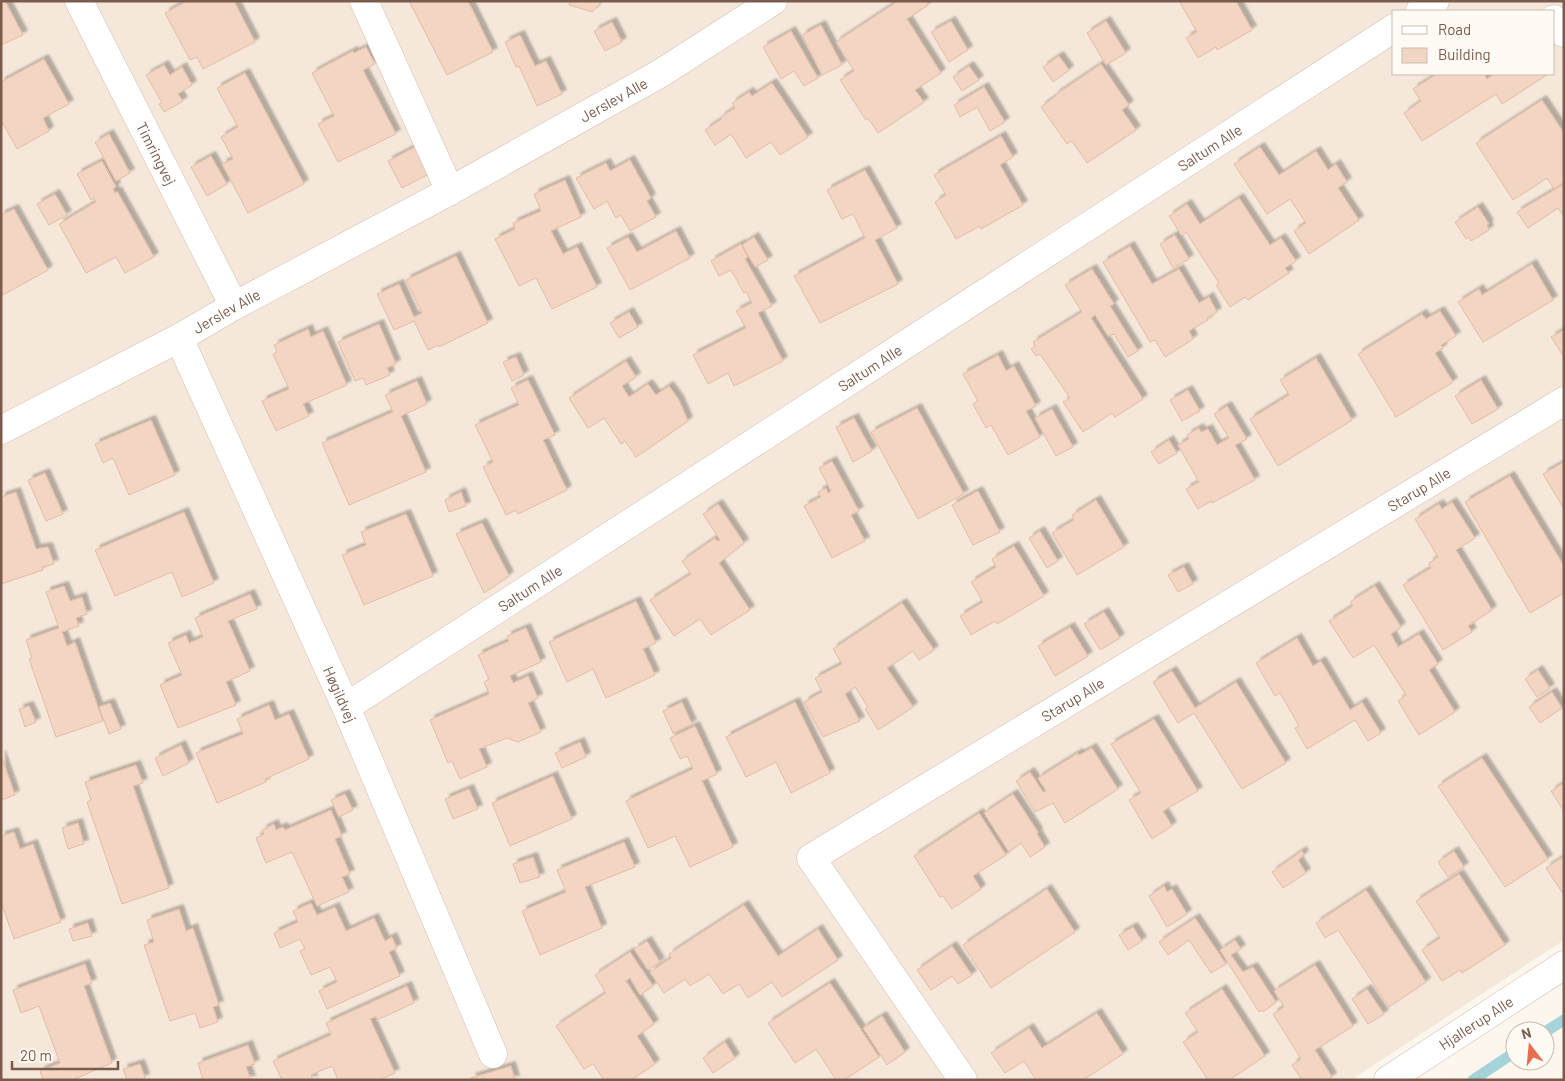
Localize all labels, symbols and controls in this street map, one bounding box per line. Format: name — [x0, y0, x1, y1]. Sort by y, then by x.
legend — [1392, 10, 1555, 75]
text: Road — [1438, 20, 1471, 38]
text: Building — [1438, 45, 1491, 63]
street label: Jerslev Alle — [576, 73, 650, 126]
street label: Timringvej — [133, 119, 180, 188]
street label: Saltum Alle — [1174, 120, 1245, 175]
street label: Jerslev Alle — [189, 285, 263, 337]
street label: Saltum Alle — [834, 340, 905, 395]
street label: Starup Alle — [1384, 463, 1454, 515]
street label: Saltum Alle — [494, 561, 565, 615]
street label: Høgildvej — [320, 663, 360, 725]
street label: Starup Alle — [1038, 673, 1107, 725]
street label: Hjallerup Alle — [1435, 992, 1516, 1053]
north arrow — [1505, 1021, 1555, 1071]
text: N — [1519, 1024, 1533, 1042]
scale bar — [12, 1038, 119, 1070]
text: 20 m — [20, 1046, 52, 1064]

